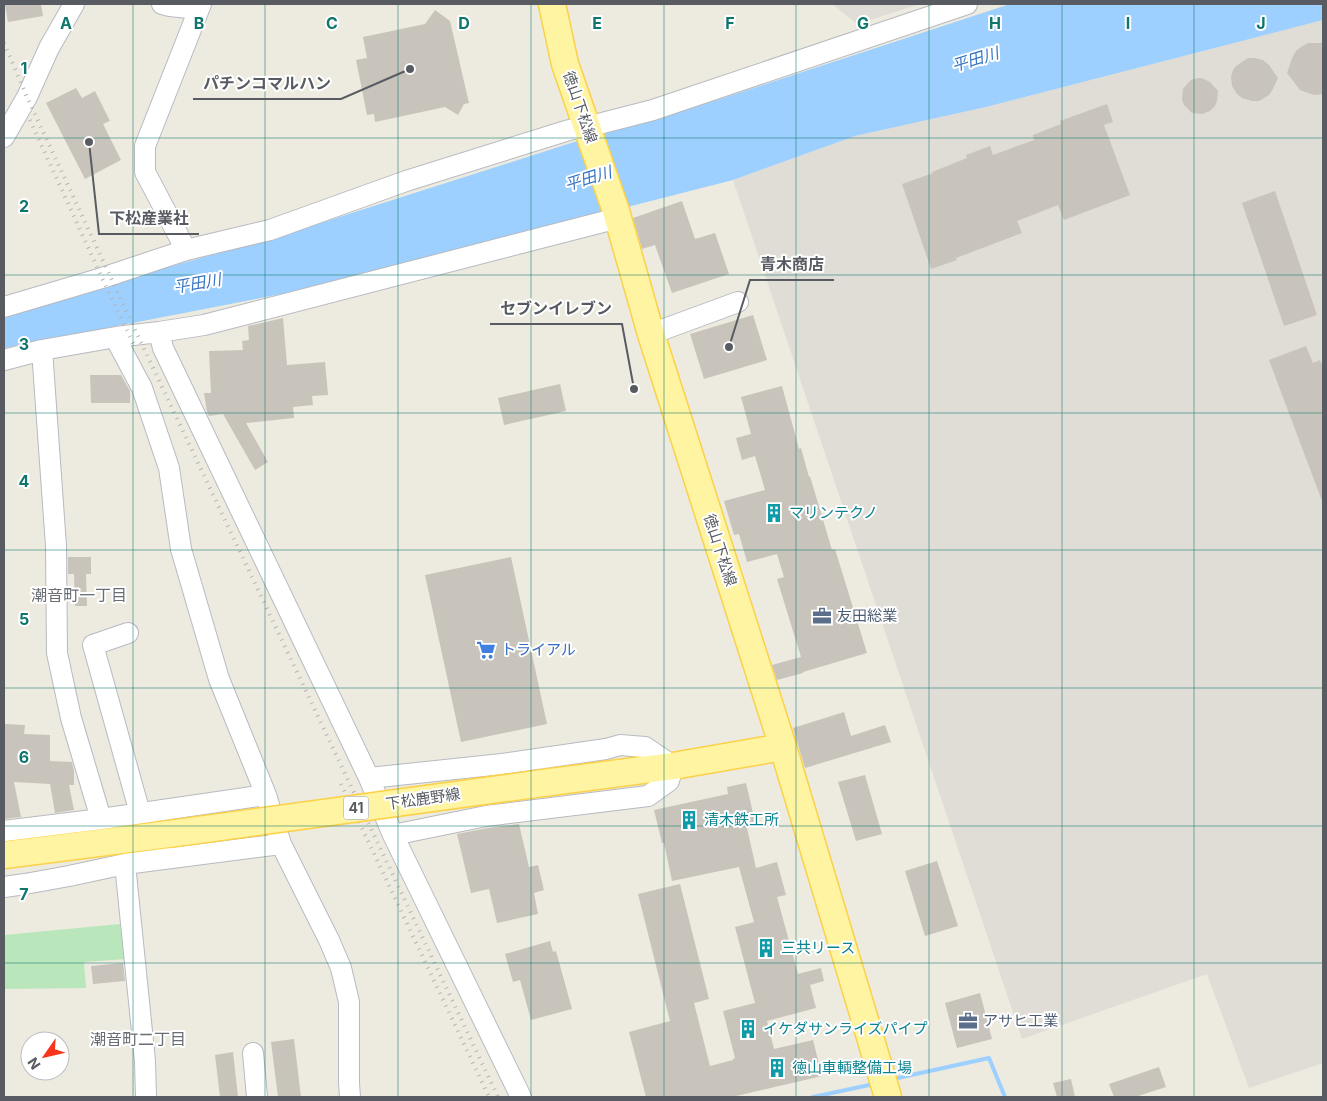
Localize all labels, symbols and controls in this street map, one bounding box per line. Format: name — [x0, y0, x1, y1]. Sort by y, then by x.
text: A — [60, 13, 72, 33]
text: B — [194, 13, 204, 33]
text: C — [326, 13, 338, 33]
text: D — [458, 13, 470, 33]
text: E — [592, 13, 602, 33]
text: F — [725, 13, 735, 33]
text: G — [857, 13, 869, 33]
text: H — [989, 13, 1001, 33]
text: I — [1126, 13, 1130, 33]
text: J — [1256, 13, 1266, 33]
water label: 平田川 — [949, 42, 1003, 76]
text: 1 — [21, 58, 27, 78]
callout: パチンコマルハン — [193, 68, 341, 99]
street label: 徳山下松線 — [559, 68, 602, 145]
text: パチンコマルハン — [203, 73, 331, 93]
water label: 平田川 — [562, 161, 616, 195]
text: 2 — [19, 196, 29, 216]
callout: 下松産業社 — [99, 203, 199, 234]
text: 下松産業社 — [109, 208, 189, 228]
callout: 青木商店 — [750, 249, 834, 280]
text: 青木商店 — [760, 254, 824, 274]
water label: 平田川 — [172, 269, 224, 297]
callout: セブンイレブン — [490, 293, 622, 324]
text: セブンイレブン — [500, 298, 612, 318]
text: 3 — [19, 334, 29, 354]
text: 4 — [19, 471, 30, 491]
building icon: マリンテクノ — [763, 502, 785, 524]
place label: マリンテクノ — [789, 503, 878, 522]
street label: 徳山下松線 — [700, 511, 741, 588]
district label: 潮音町一丁目 — [31, 585, 127, 605]
office icon: 友田総業 — [811, 605, 833, 627]
place label: 友田総業 — [837, 606, 897, 625]
text: 5 — [19, 609, 29, 629]
supermarket icon: トライアル — [475, 639, 497, 661]
place label: トライアル — [501, 640, 576, 659]
text: 6 — [19, 747, 29, 767]
street label: 下松鹿野線 — [384, 784, 461, 813]
road number: 41 — [344, 796, 368, 820]
building icon: 清木鉄工所 — [678, 809, 700, 831]
place label: 清木鉄工所 — [704, 810, 779, 829]
text: 7 — [19, 884, 29, 904]
building icon: 三共リース — [755, 937, 777, 959]
place label: 三共リース — [781, 938, 855, 957]
office icon: アサヒ工業 — [957, 1010, 979, 1032]
place label: アサヒ工業 — [983, 1011, 1058, 1030]
building icon: イケダサンライズパイプ — [737, 1018, 759, 1040]
place label: イケダサンライズパイプ — [763, 1019, 928, 1038]
district label: 潮音町二丁目 — [90, 1029, 186, 1049]
north arrow — [20, 1031, 70, 1081]
text: N — [24, 1054, 44, 1073]
building icon: 徳山車輌整備工場 — [766, 1057, 788, 1079]
place label: 徳山車輌整備工場 — [792, 1058, 912, 1077]

